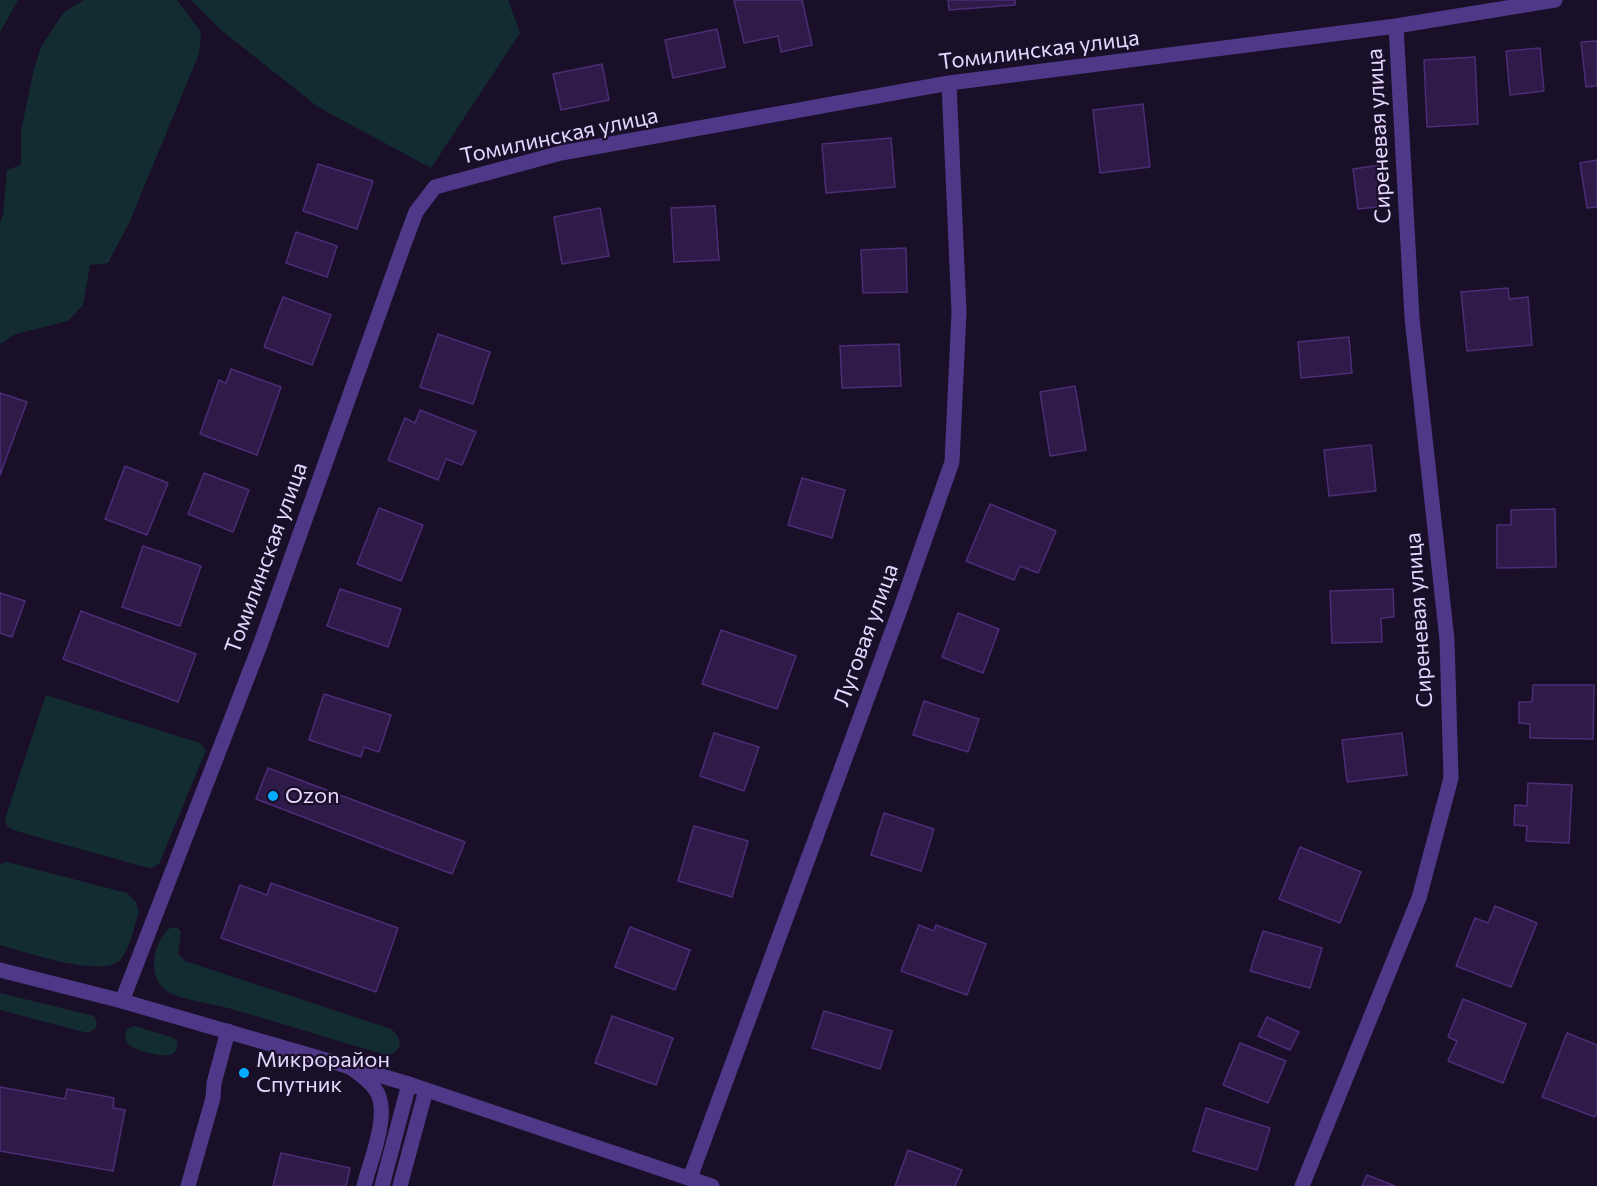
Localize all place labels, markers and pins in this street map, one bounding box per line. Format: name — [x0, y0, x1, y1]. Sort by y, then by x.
place label: Ozon — [285, 783, 340, 809]
marker: Ozon — [266, 789, 280, 803]
place label: Микрорайон Спутник — [256, 1047, 390, 1098]
marker: Микрорайон Спутник — [237, 1066, 251, 1080]

